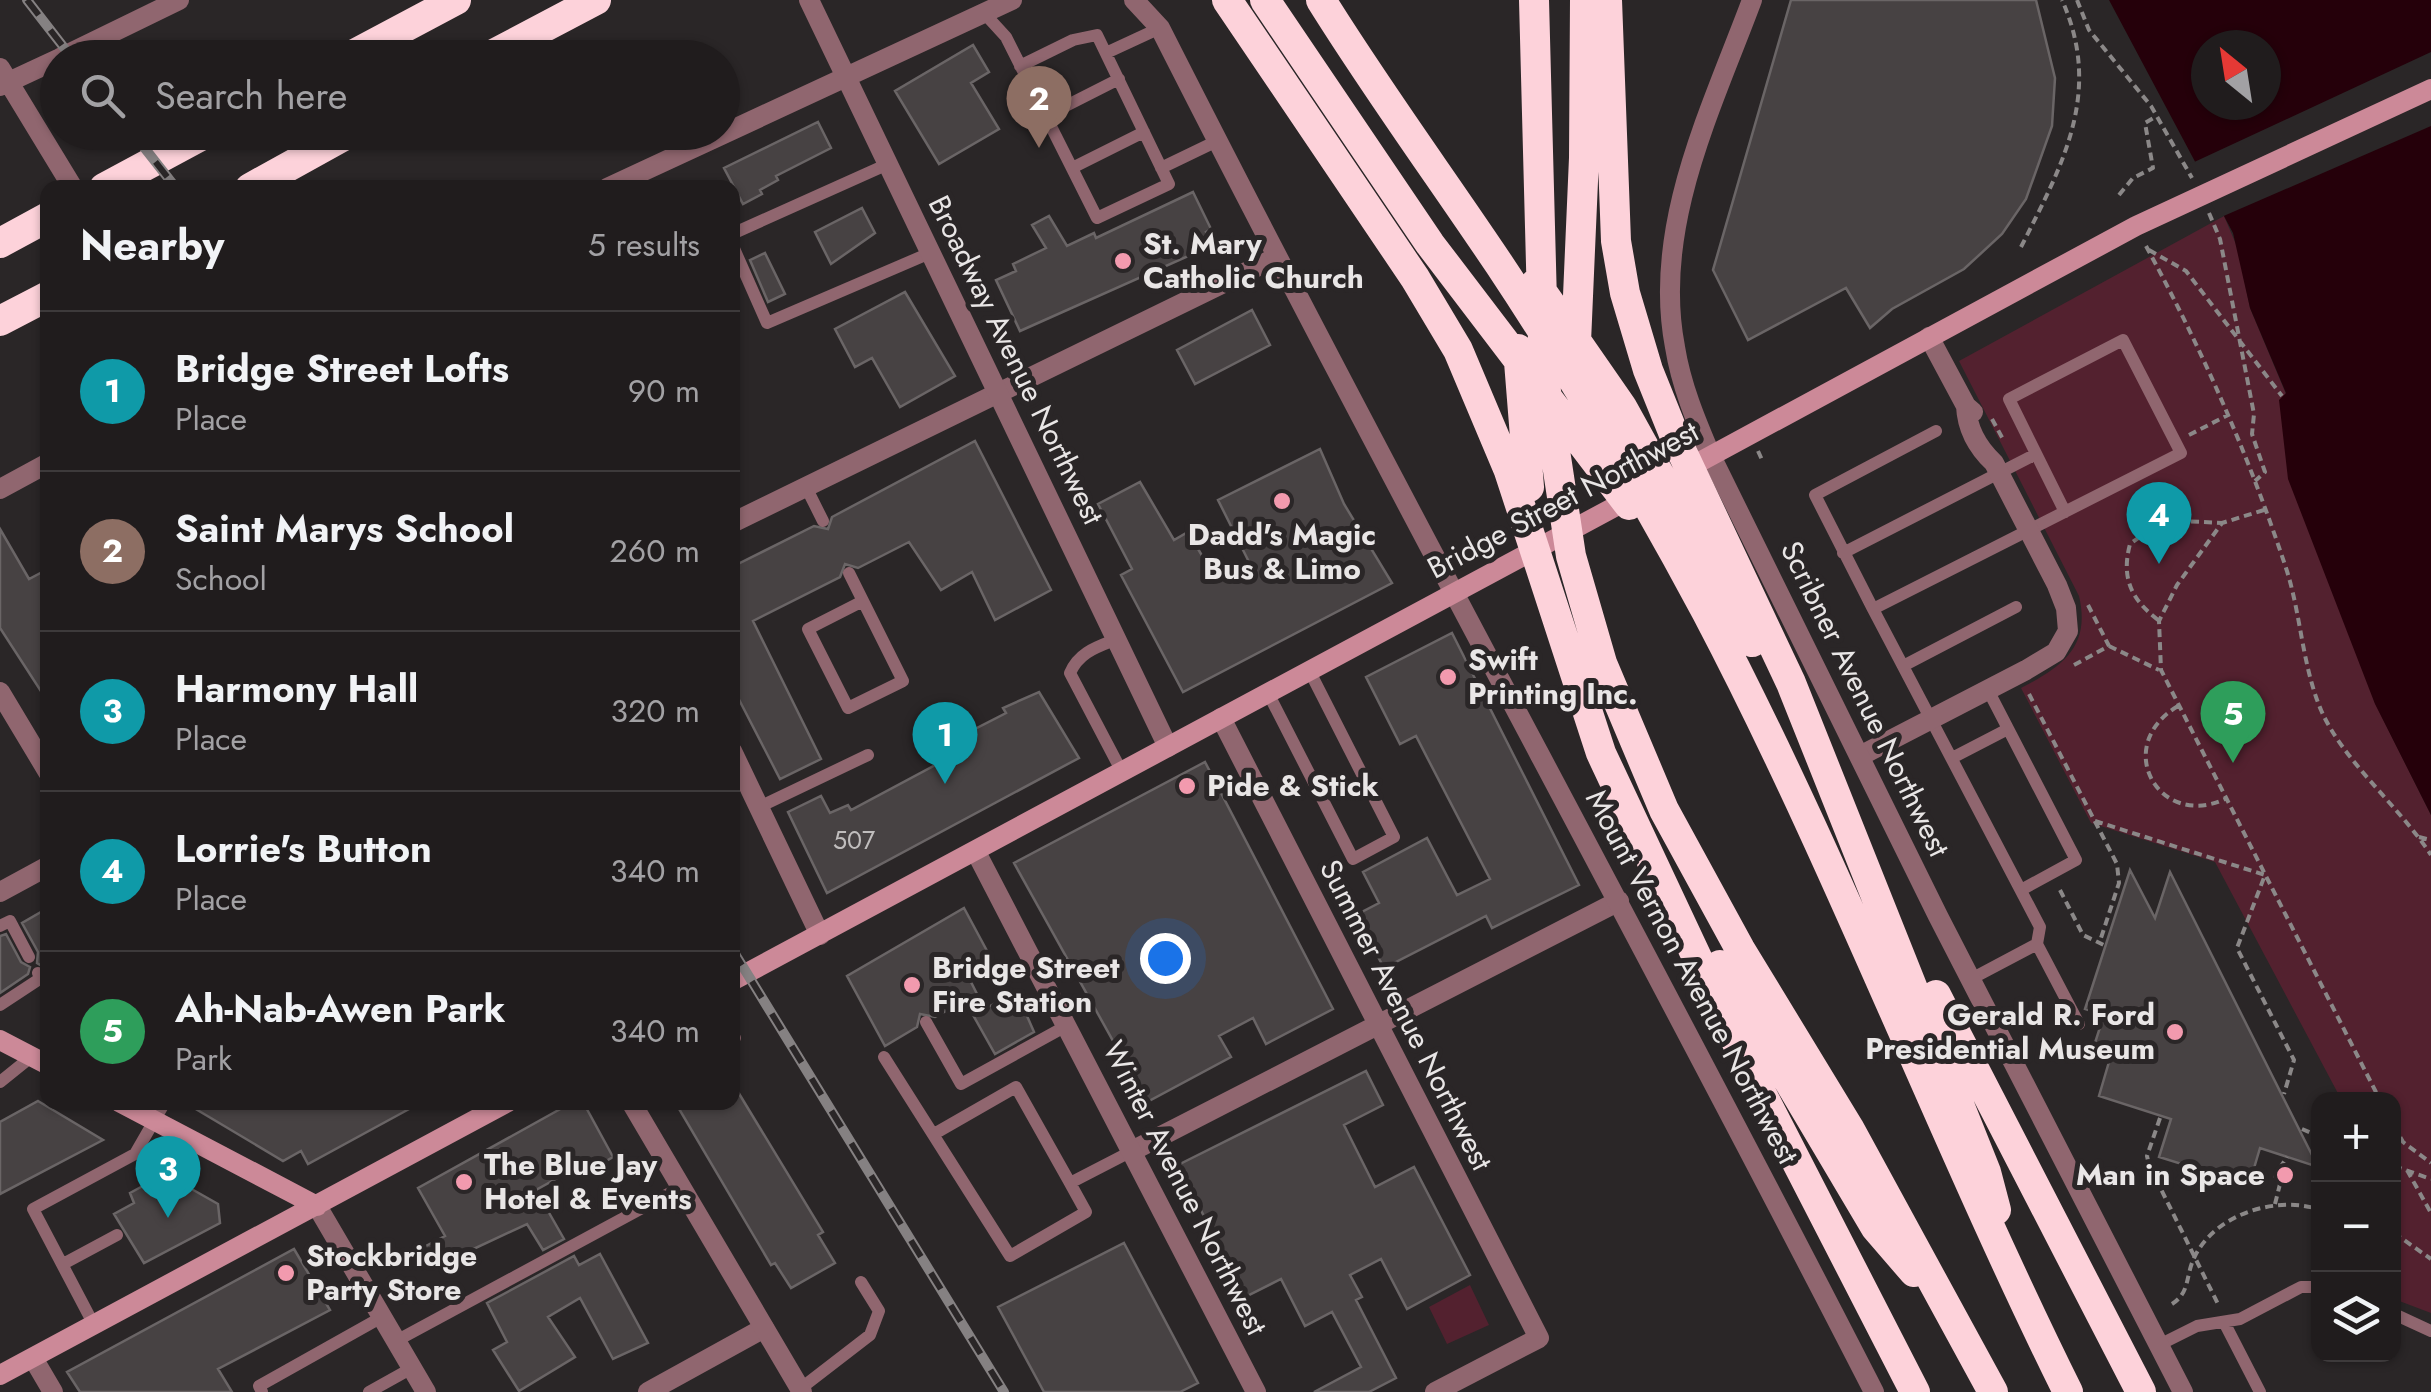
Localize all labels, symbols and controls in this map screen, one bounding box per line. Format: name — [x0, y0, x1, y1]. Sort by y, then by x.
north arrow — [2191, 30, 2281, 120]
search box — [40, 40, 740, 150]
pin: 2 — [1006, 66, 1072, 148]
icon: search — [75, 68, 130, 123]
text: Search here — [155, 68, 347, 123]
street label: Broadway Avenue Northwest — [918, 188, 1115, 532]
text: Nearby — [80, 215, 224, 276]
text: 5 results — [588, 222, 700, 268]
place label: St. Mary Catholic Church — [1143, 222, 1364, 299]
marker: St. Mary Catholic Church — [1112, 250, 1134, 272]
text: Bridge Street Lofts — [175, 341, 509, 396]
text: 1 — [104, 368, 121, 414]
text: 90 m — [628, 368, 700, 414]
text: Place — [175, 396, 247, 442]
street label: Bridge Street Northwest — [1420, 409, 1707, 589]
pin: 4 — [2126, 482, 2192, 564]
marker: Dadd's Magic Bus & Limo — [1271, 490, 1293, 512]
text: Saint Marys School — [175, 501, 514, 556]
place label: Dadd's Magic Bus & Limo — [1188, 513, 1376, 590]
text: 2 — [102, 528, 123, 574]
text: 260 m — [610, 528, 700, 574]
street label: Scribner Avenue Northwest — [1770, 534, 1961, 865]
text: School — [175, 556, 267, 602]
place label: Swift Printing Inc. — [1468, 638, 1638, 715]
text: Harmony Hall — [175, 661, 418, 716]
marker: Swift Printing Inc. — [1437, 666, 1459, 688]
pin: 5 — [2200, 680, 2266, 763]
text: 3 — [103, 688, 122, 734]
text: 320 m — [611, 688, 700, 734]
pin: 1 — [912, 702, 978, 784]
text: Place — [175, 716, 247, 762]
place label: Pide & Stick — [1207, 764, 1380, 807]
marker: Pide & Stick — [1176, 775, 1198, 797]
street label: Mount Vernon Avenue Northwest — [1575, 782, 1810, 1172]
text: Lorrie's Button — [175, 821, 432, 876]
house number: 507 — [833, 822, 875, 858]
text: 4 — [101, 848, 124, 894]
text: 340 m — [610, 848, 700, 894]
street label: Summer Avenue Northwest — [1309, 852, 1504, 1178]
text: Place — [175, 876, 247, 922]
your location — [1140, 933, 1191, 984]
place label: Bridge Street Fire Station — [932, 946, 1120, 1023]
marker: Bridge Street Fire Station — [901, 974, 923, 996]
text: Ah-Nab-Awen Park — [175, 981, 506, 1036]
place label: Gerald R. Ford Presidential Museum — [1865, 993, 2155, 1070]
text: 5 — [102, 1008, 123, 1054]
text: 340 m — [610, 1008, 700, 1054]
marker: Gerald R. Ford Presidential Museum — [2164, 1021, 2186, 1043]
street label: Winter Avenue Northwest — [1093, 1033, 1279, 1343]
text: Park — [175, 1036, 232, 1082]
map controls — [2311, 1092, 2401, 1362]
button: + — [2311, 1092, 2401, 1182]
pin: 3 — [136, 1136, 200, 1218]
place label: The Blue Jay Hotel & Events — [484, 1143, 692, 1220]
place label: Man in Space — [2076, 1153, 2265, 1196]
marker: Man in Space — [2274, 1164, 2296, 1186]
marker: The Blue Jay Hotel & Events — [453, 1171, 475, 1193]
button: − — [2311, 1182, 2401, 1272]
place label: Stockbridge Party Store — [306, 1234, 477, 1311]
marker: Stockbridge Party Store — [275, 1262, 297, 1284]
button: layers — [2311, 1272, 2401, 1362]

